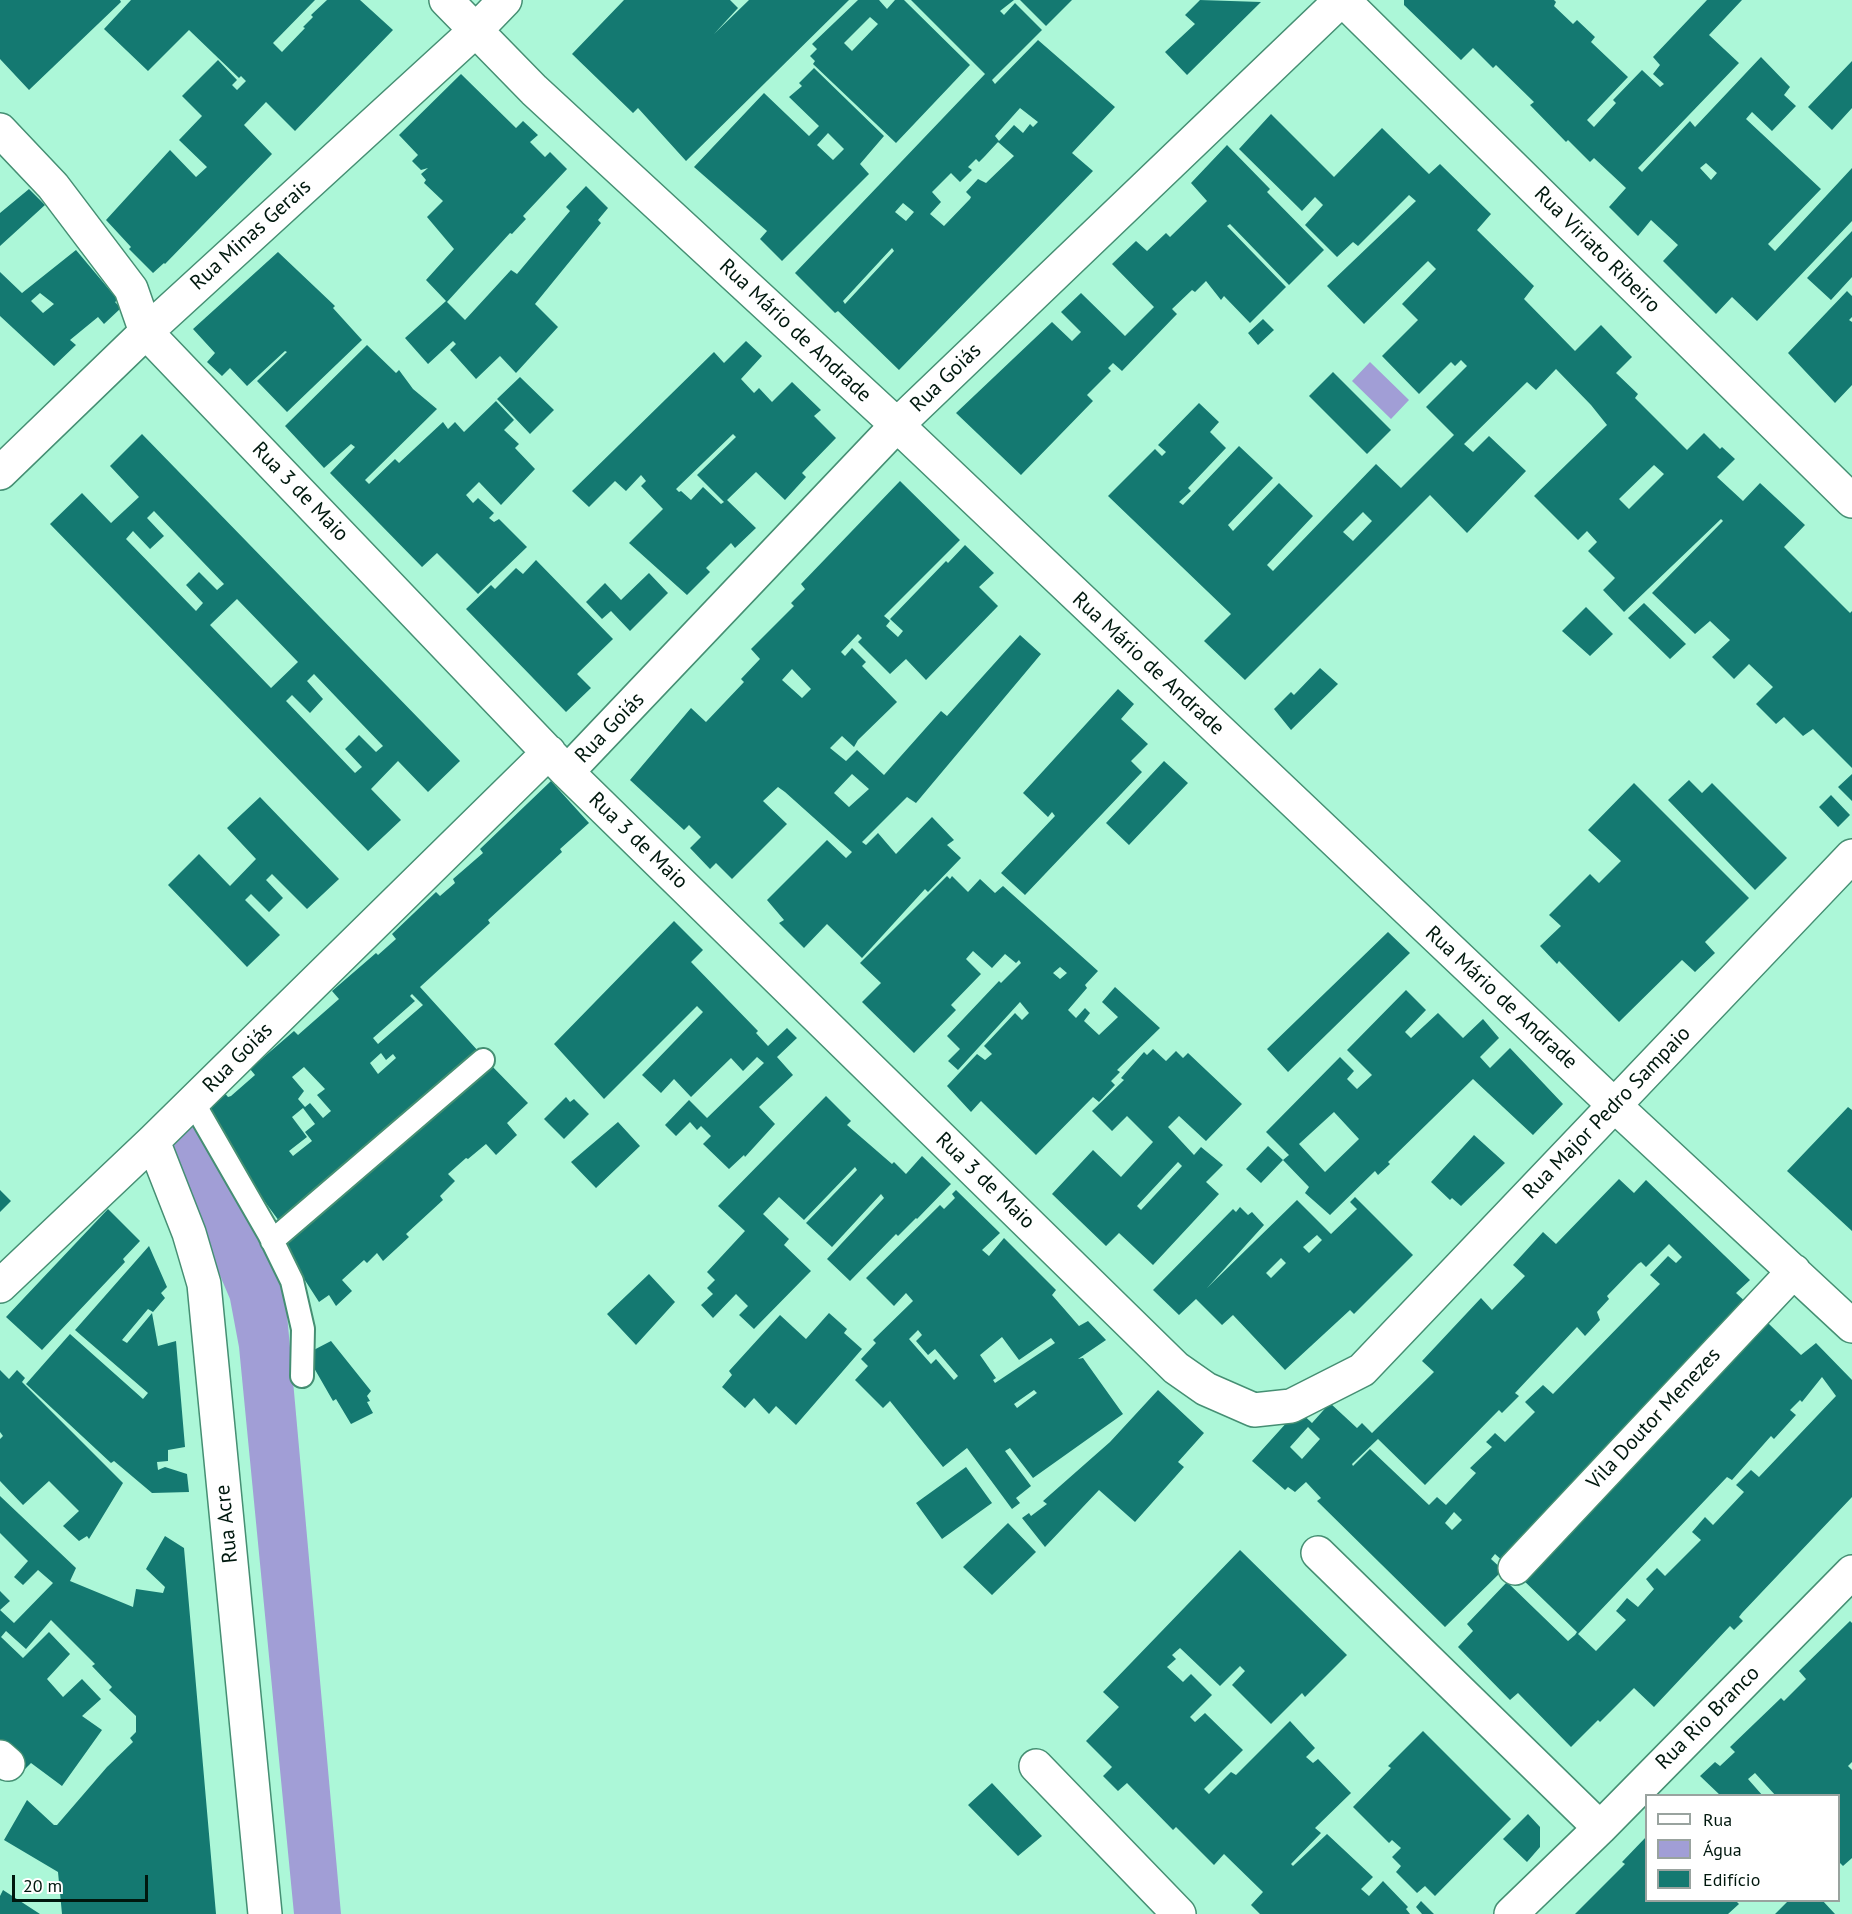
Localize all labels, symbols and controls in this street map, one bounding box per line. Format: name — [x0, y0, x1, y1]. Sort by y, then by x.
street label: Rua Minas Gerais — [185, 174, 317, 296]
street label: Rua Viriato Ribeiro — [1529, 182, 1665, 318]
street label: Rua Mário de Andrade — [714, 254, 876, 408]
street label: Rua Goiás — [905, 338, 987, 418]
street label: Rua 3 de Maio — [246, 437, 354, 547]
street label: Rua Mário de Andrade — [1067, 587, 1229, 741]
street label: Rua Goiás — [570, 687, 650, 769]
street label: Rua 3 de Maio — [583, 787, 693, 895]
street label: Rua Mário de Andrade — [1420, 921, 1582, 1075]
street label: Rua Goiás — [198, 1018, 278, 1098]
street label: Rua Major Pedro Sampaio — [1518, 1021, 1696, 1205]
street label: Rua 3 de Maio — [930, 1127, 1040, 1235]
street label: Vila Doutor Menezes — [1582, 1343, 1726, 1495]
street label: Rua Acre — [210, 1483, 244, 1565]
street label: Rua Rio Branco — [1651, 1661, 1765, 1775]
legend — [1645, 1794, 1840, 1902]
text: Rua — [1703, 1808, 1732, 1831]
text: Água — [1703, 1838, 1742, 1861]
scale bar — [15, 1863, 152, 1901]
text: Edifício — [1703, 1868, 1760, 1891]
text: 20 m — [23, 1874, 62, 1897]

